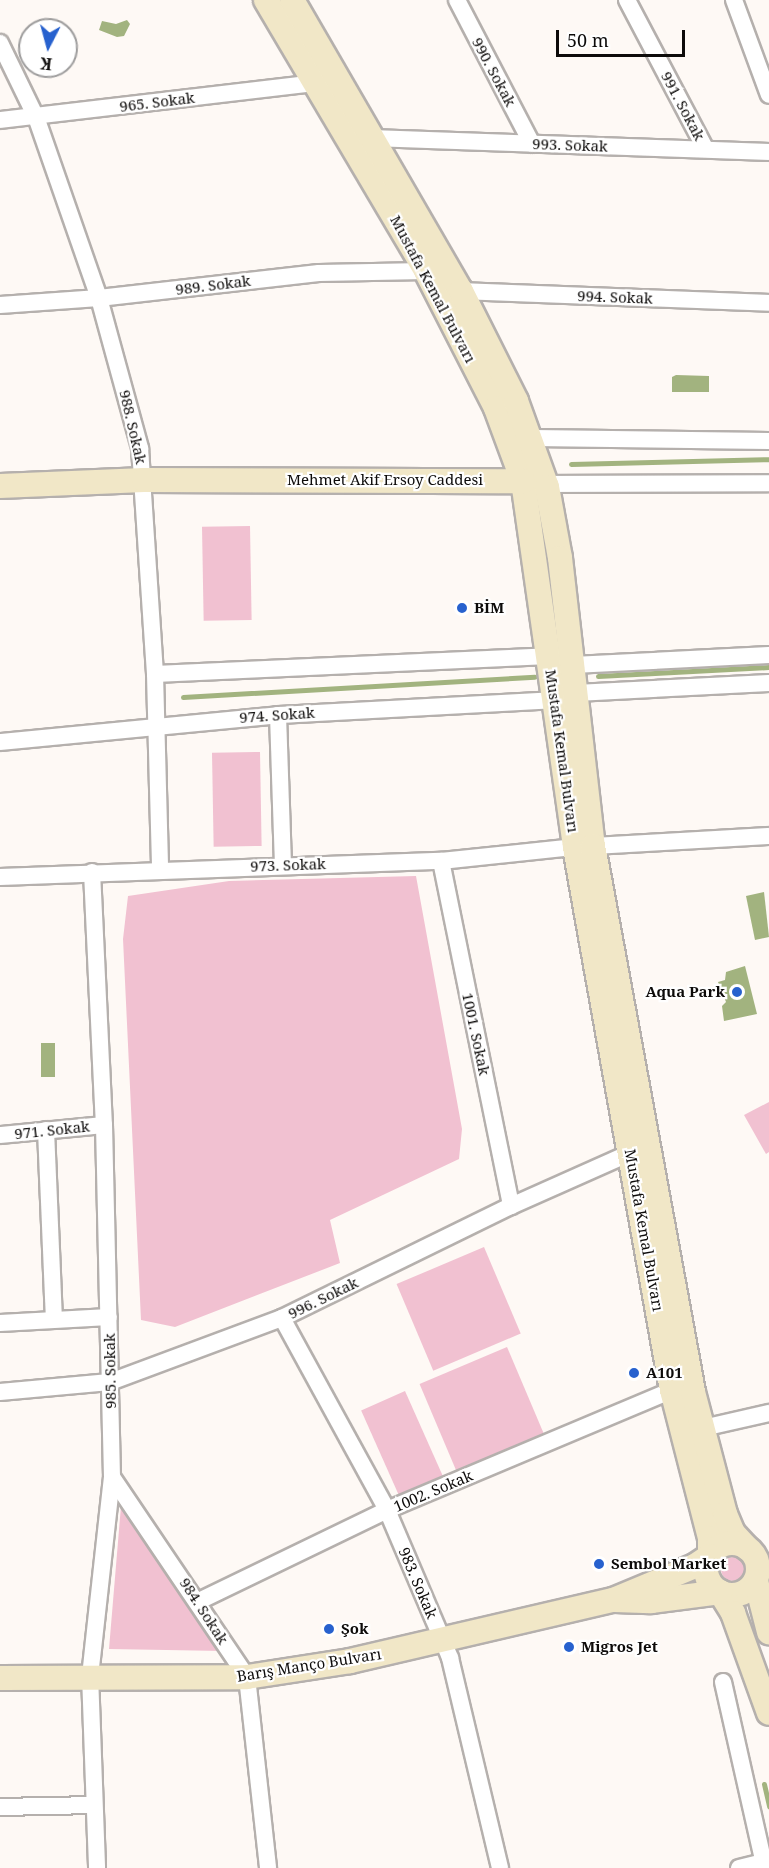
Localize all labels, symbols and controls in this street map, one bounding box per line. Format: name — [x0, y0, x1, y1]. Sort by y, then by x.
north arrow — [18, 18, 78, 78]
scale bar — [559, 18, 688, 56]
text: 50 m — [567, 28, 609, 52]
street label: 990. Sokak — [468, 34, 520, 110]
text: K — [39, 52, 53, 75]
street label: 991. Sokak — [657, 68, 709, 144]
street label: 965. Sokak — [118, 88, 196, 116]
street label: 993. Sokak — [532, 135, 608, 155]
street label: Mustafa Kemal Bulvarı — [386, 212, 480, 366]
street label: 989. Sokak — [174, 271, 252, 299]
street label: 994. Sokak — [577, 287, 653, 307]
street label: 988. Sokak — [116, 388, 150, 466]
street label: Mehmet Akif Ersoy Caddesi — [287, 471, 483, 489]
place label: BİM — [474, 599, 504, 617]
marker: BİM — [455, 601, 469, 615]
street label: Mustafa Kemal Bulvarı — [542, 668, 582, 834]
street label: 974. Sokak — [239, 703, 315, 727]
street label: 973. Sokak — [250, 855, 326, 875]
place label: Aqua Park — [645, 983, 725, 1001]
marker: Aqua Park — [730, 985, 744, 999]
street label: 1001. Sokak — [458, 991, 494, 1077]
street label: 971. Sokak — [13, 1117, 91, 1143]
street label: Mustafa Kemal Bulvarı — [621, 1148, 667, 1312]
street label: 996. Sokak — [285, 1273, 361, 1323]
street label: 985. Sokak — [100, 1333, 120, 1409]
place label: A101 — [646, 1364, 683, 1382]
marker: A101 — [627, 1366, 641, 1380]
street label: 1002. Sokak — [391, 1466, 475, 1516]
street label: 983. Sokak — [395, 1545, 441, 1621]
place label: Sembol Market — [611, 1555, 726, 1573]
marker: Sembol Market — [592, 1557, 606, 1571]
street label: 984. Sokak — [176, 1574, 232, 1648]
place label: Şok — [341, 1620, 368, 1638]
marker: Şok — [322, 1622, 336, 1636]
place label: Migros Jet — [581, 1638, 658, 1656]
marker: Migros Jet — [562, 1640, 576, 1654]
street label: Barış Manço Bulvarı — [236, 1645, 382, 1685]

